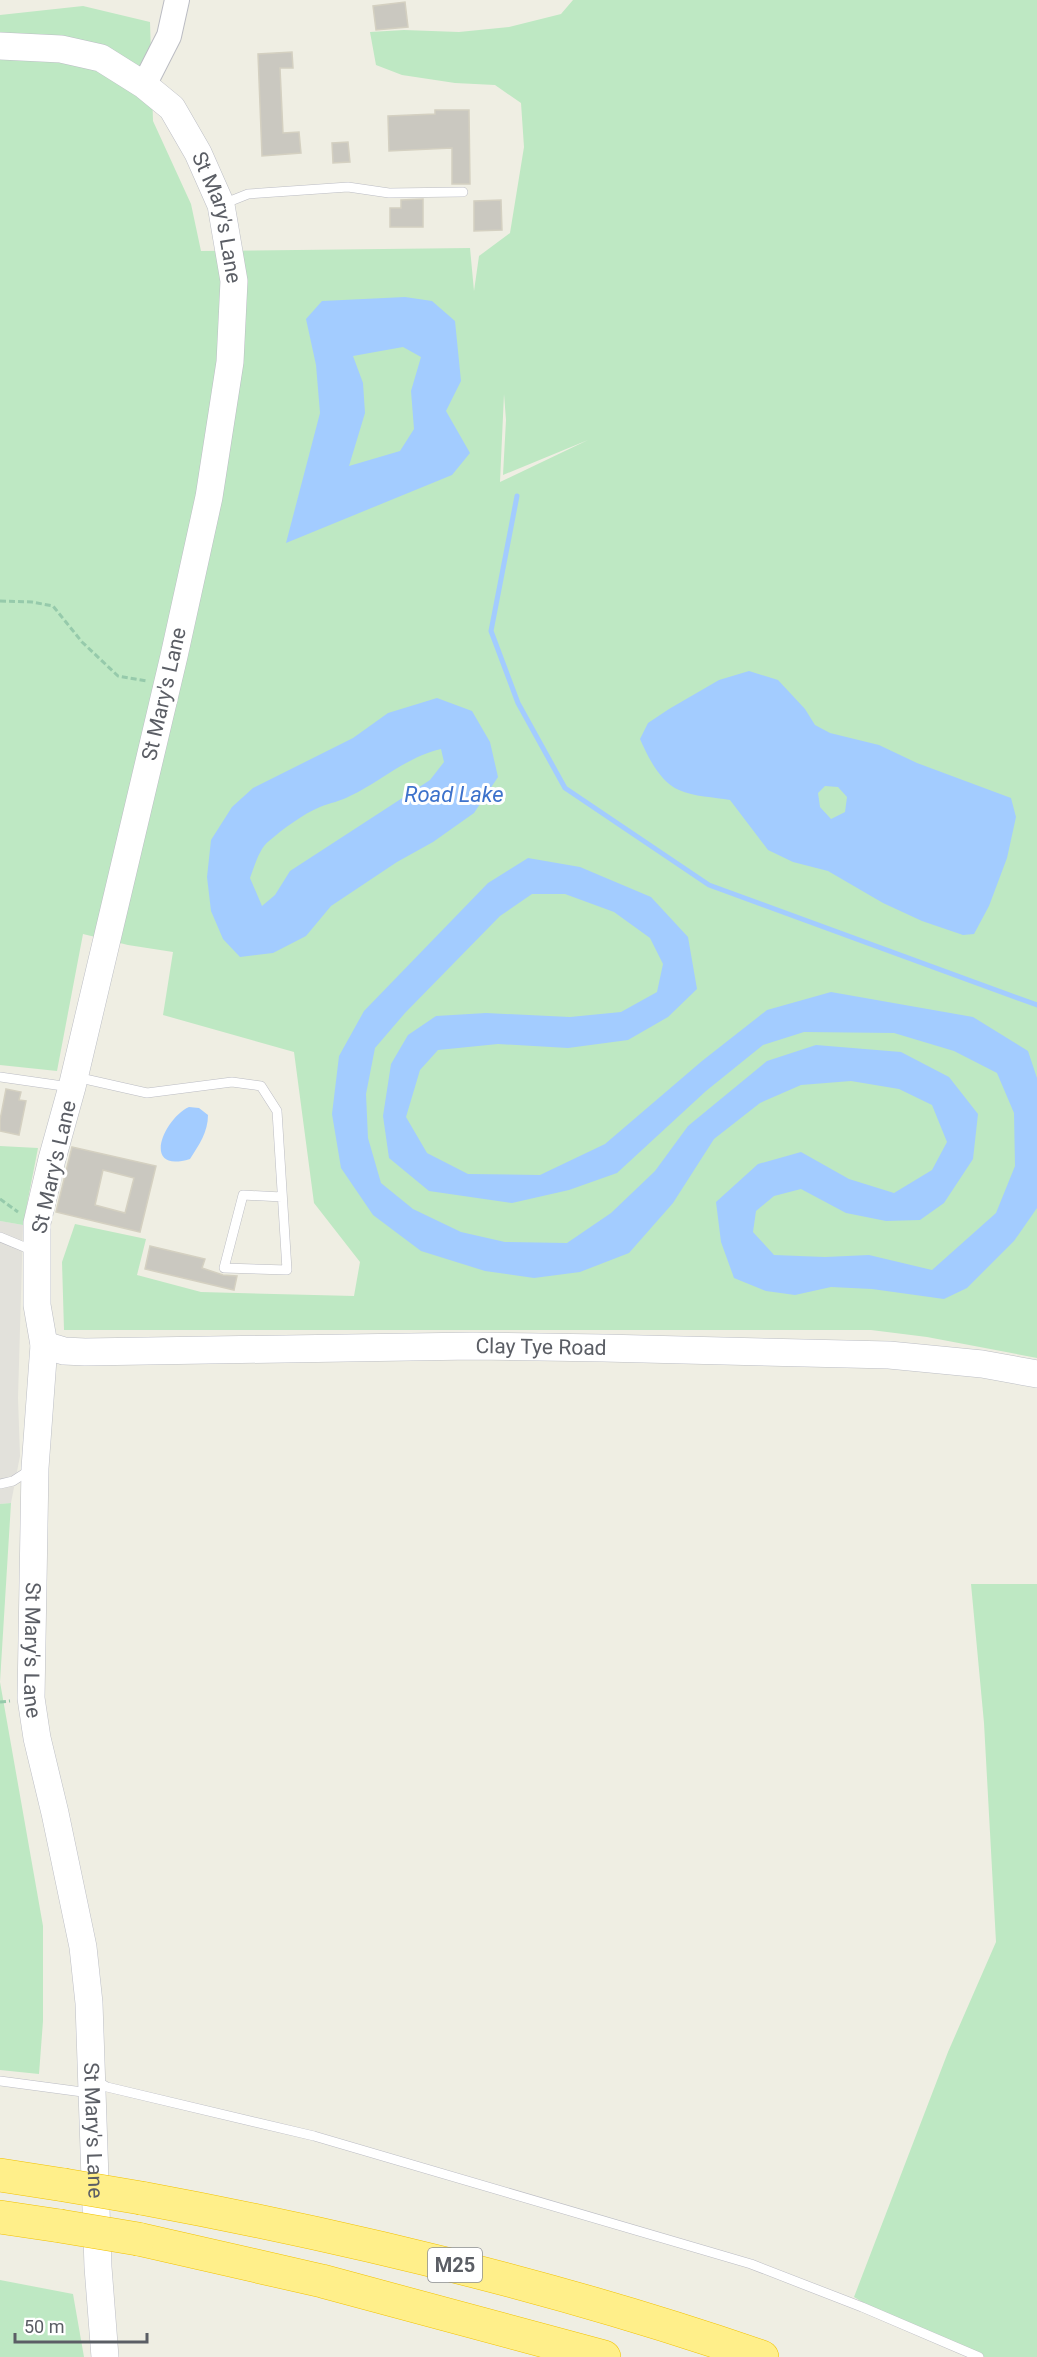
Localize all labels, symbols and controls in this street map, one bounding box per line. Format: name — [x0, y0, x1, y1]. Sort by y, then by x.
street label: St Mary's Lane — [187, 148, 246, 285]
street label: St Mary's Lane — [137, 625, 191, 763]
water label: Road Lake — [404, 782, 504, 807]
street label: St Mary's Lane — [27, 1098, 81, 1236]
street label: Clay Tye Road — [475, 1334, 607, 1360]
street label: St Mary's Lane — [19, 1582, 46, 1720]
street label: St Mary's Lane — [79, 2062, 108, 2199]
road number: M25 — [428, 2248, 482, 2282]
scale bar — [15, 2306, 147, 2344]
text: 50 m — [24, 2316, 64, 2337]

